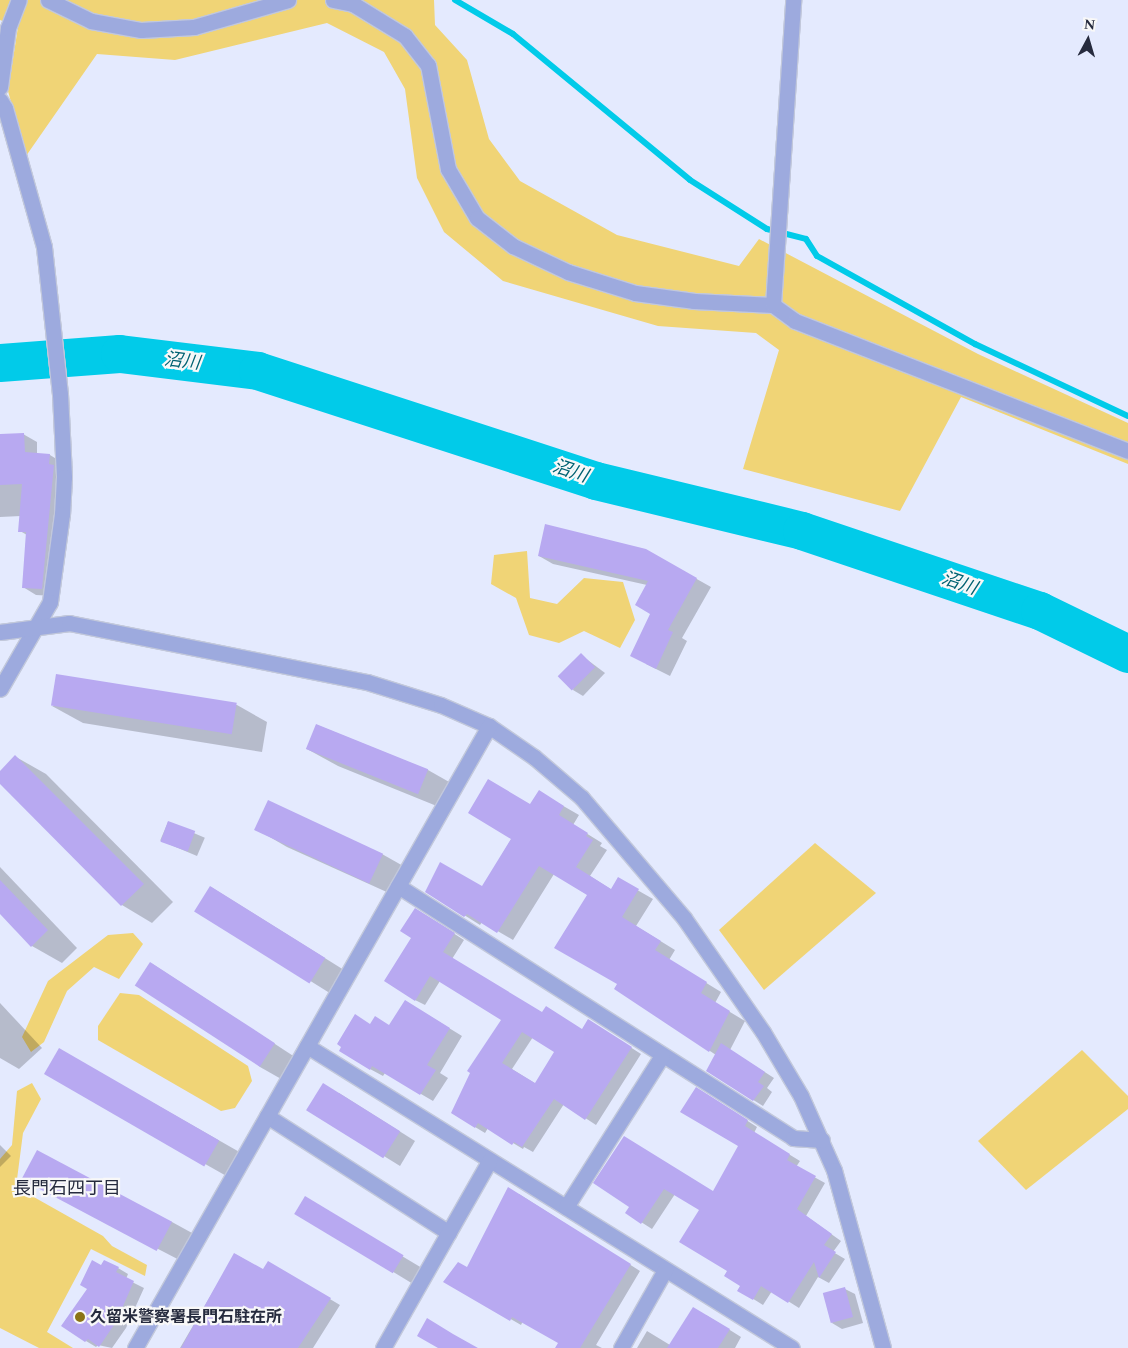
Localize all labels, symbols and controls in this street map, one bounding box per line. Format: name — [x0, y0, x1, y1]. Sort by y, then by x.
text: N — [1083, 14, 1096, 36]
north arrow — [1063, 15, 1113, 65]
water label: 沼川 — [163, 349, 201, 375]
water label: 沼川 — [550, 456, 590, 488]
water label: 沼川 — [938, 568, 980, 600]
district label: 長門石四丁目 — [13, 1178, 121, 1200]
place label: 久留米警察署長門石駐在所 — [90, 1307, 282, 1327]
marker: 久留米警察署長門石駐在所 — [74, 1311, 86, 1323]

